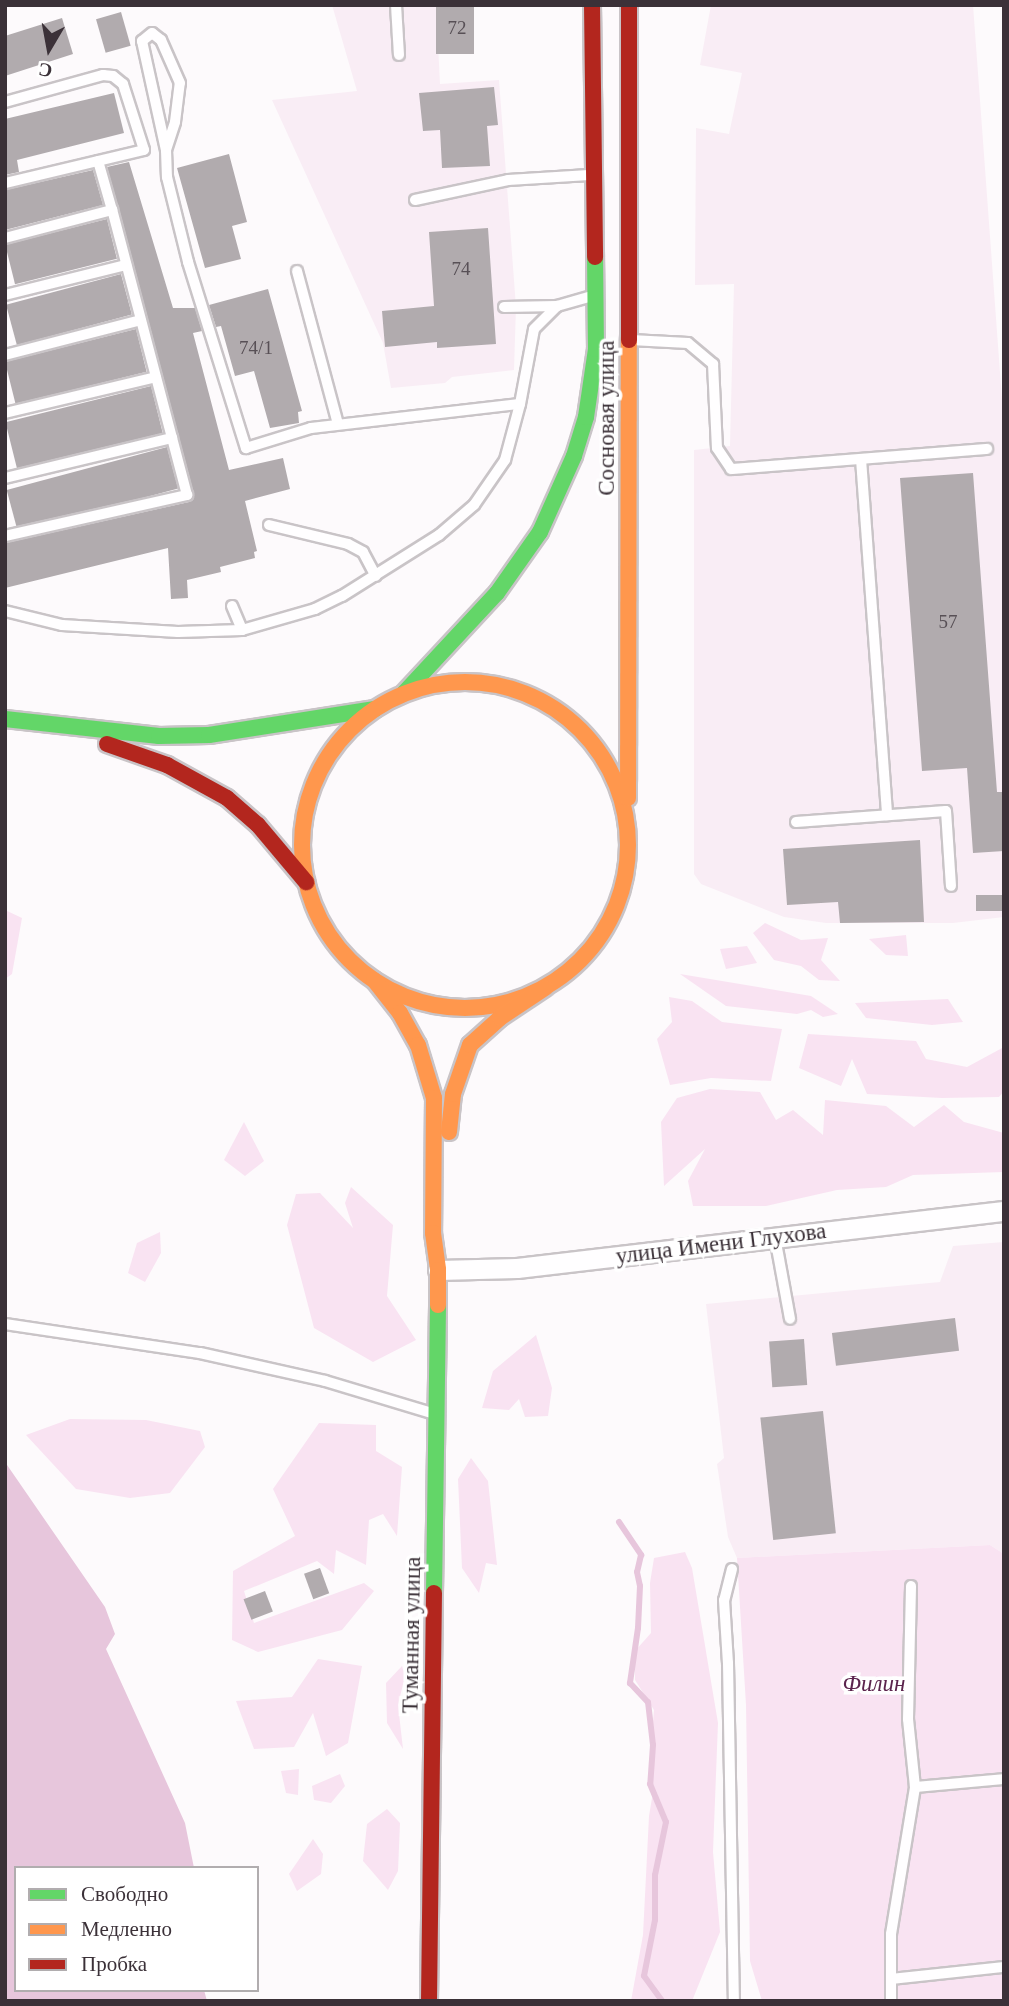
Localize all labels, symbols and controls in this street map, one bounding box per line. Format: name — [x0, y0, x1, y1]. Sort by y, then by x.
north arrow — [14, 14, 84, 84]
house number: 72 — [448, 17, 467, 39]
text: С — [37, 59, 54, 82]
house number: 74 — [452, 258, 471, 280]
house number: 74/1 — [239, 337, 273, 359]
street label: Сосновая улица — [593, 340, 621, 496]
house number: 57 — [938, 611, 958, 633]
street label: улица Имени Глухова — [614, 1217, 828, 1271]
street label: Туманная улица — [397, 1556, 427, 1714]
park label: Филин — [843, 1670, 905, 1698]
legend — [14, 1866, 259, 1992]
text: Свободно — [81, 1882, 168, 1906]
text: Медленно — [81, 1917, 172, 1941]
text: Пробка — [81, 1952, 147, 1976]

